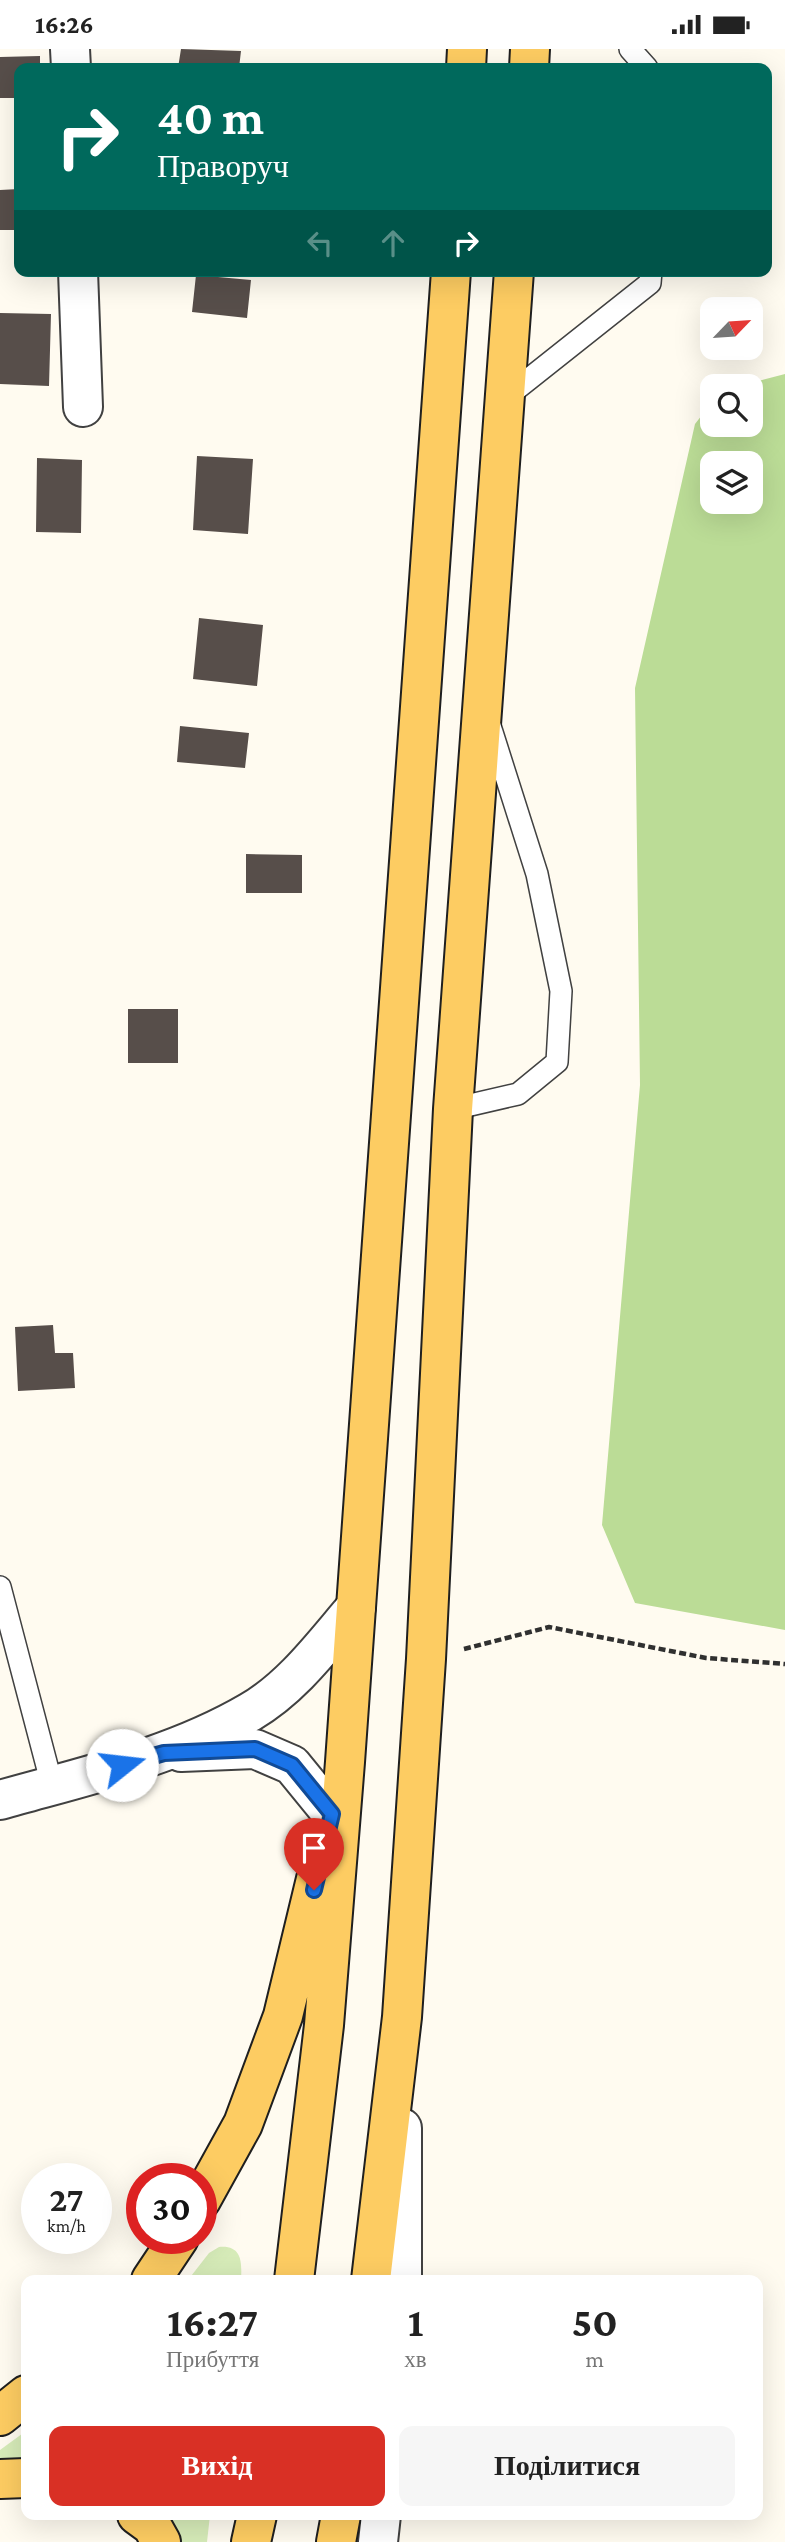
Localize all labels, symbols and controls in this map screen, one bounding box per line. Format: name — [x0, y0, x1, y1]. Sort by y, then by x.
text: 16:26 — [35, 10, 94, 39]
text: 40 m — [157, 90, 264, 145]
icon: right — [42, 91, 133, 182]
text: Праворуч — [157, 148, 289, 184]
icon: left — [301, 224, 339, 262]
icon: ahead — [374, 224, 412, 262]
icon: right — [447, 224, 485, 262]
north arrow — [700, 297, 763, 361]
map controls — [700, 297, 763, 514]
button: search — [700, 374, 763, 437]
button: layers — [700, 451, 763, 514]
position arrow — [85, 1728, 159, 1802]
pin — [284, 1818, 344, 1890]
icon: arrive — [295, 1829, 333, 1867]
speed limit sign: 30 — [126, 2163, 217, 2254]
text: 27 — [50, 2180, 83, 2219]
text: km/h — [47, 2216, 86, 2236]
text: 16:27 — [167, 2298, 258, 2345]
text: 1 — [408, 2298, 423, 2345]
text: 50 — [572, 2298, 618, 2345]
text: Прибуття — [166, 2346, 259, 2372]
text: хв — [404, 2346, 427, 2372]
text: m — [586, 2346, 604, 2372]
button: Вихід — [49, 2426, 385, 2506]
button: Поділитися — [399, 2426, 735, 2506]

